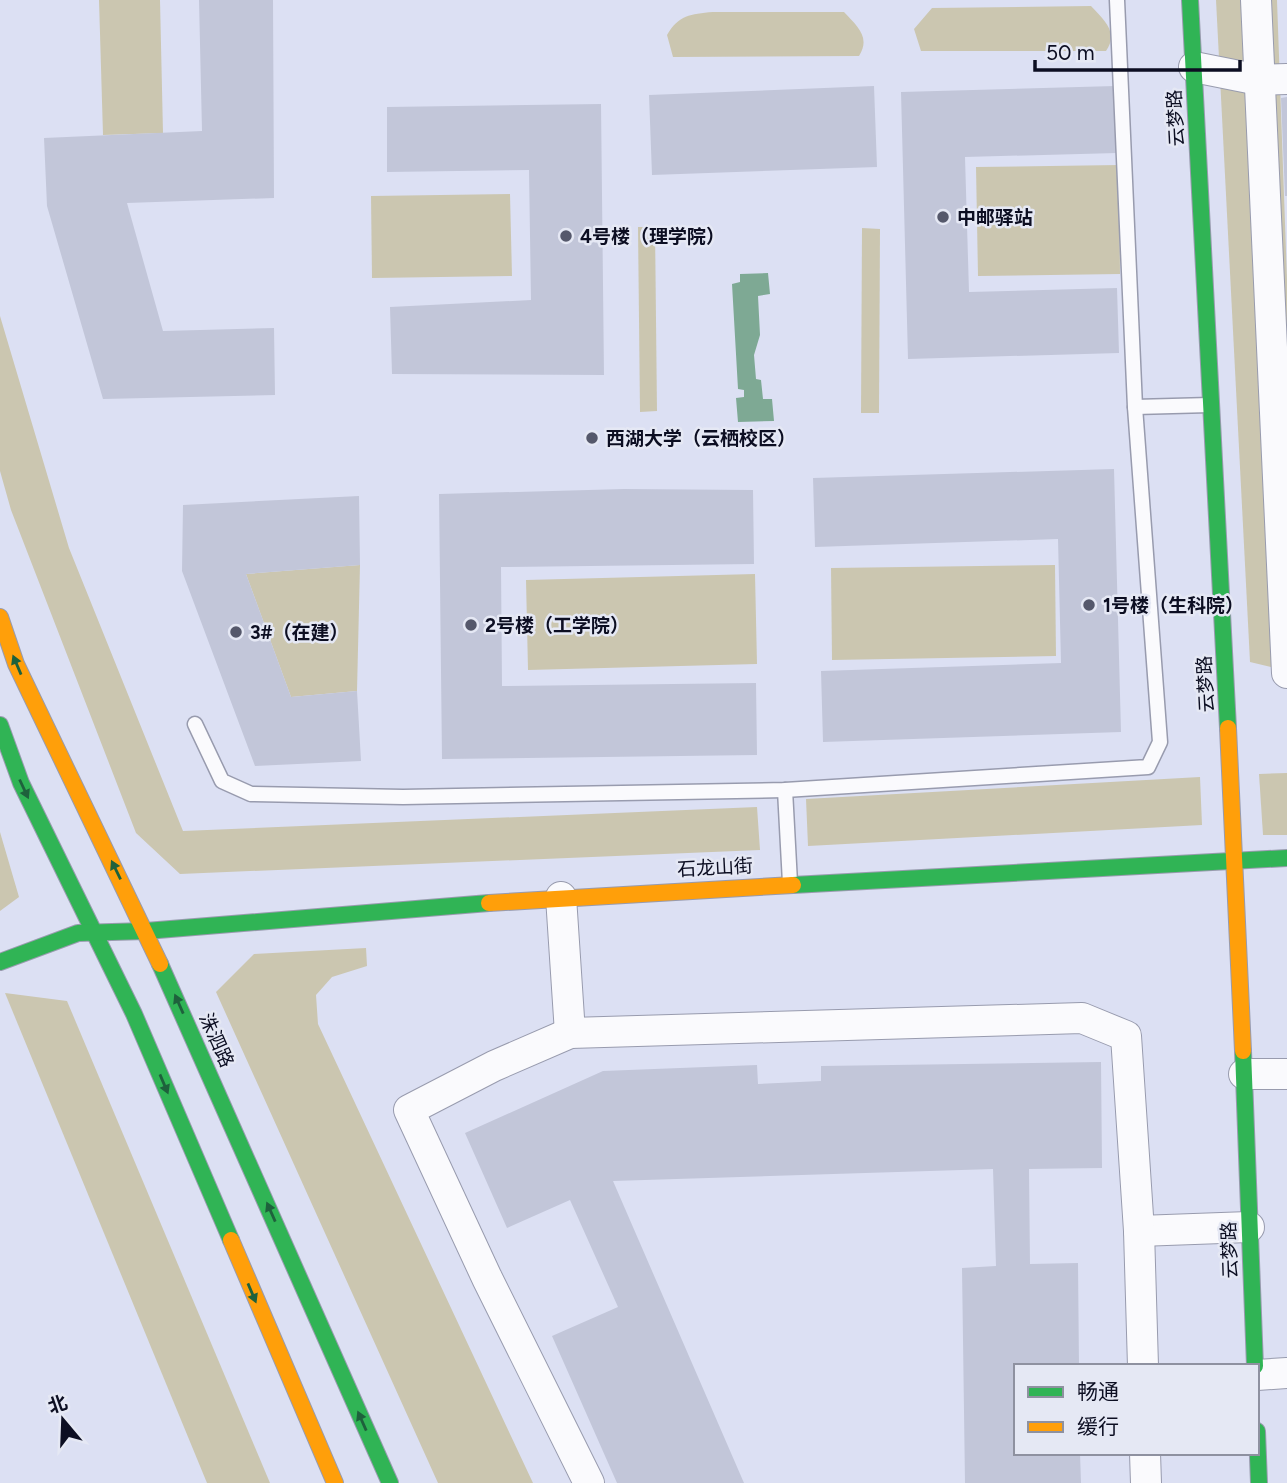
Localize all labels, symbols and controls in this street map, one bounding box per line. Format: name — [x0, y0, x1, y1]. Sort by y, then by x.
scale bar — [1035, 28, 1240, 72]
text: 50 m — [1046, 40, 1095, 65]
street label: 云梦路 — [1163, 89, 1188, 147]
place label: 中邮驿站 — [957, 206, 1033, 229]
marker: 中邮驿站 — [935, 209, 951, 225]
place label: 4号楼（理学院） — [580, 225, 725, 248]
marker: 4号楼（理学院） — [558, 228, 574, 244]
place label: 西湖大学（云栖校区） — [606, 427, 796, 450]
marker: 西湖大学（云栖校区） — [584, 430, 600, 446]
place label: 1号楼（生科院） — [1103, 594, 1244, 617]
marker: 1号楼（生科院） — [1081, 597, 1097, 613]
place label: 2号楼（工学院） — [485, 614, 629, 637]
marker: 2号楼（工学院） — [463, 617, 479, 633]
place label: 3#（在建） — [250, 621, 349, 644]
marker: 3#（在建） — [228, 624, 244, 640]
one-way arrow — [12, 655, 23, 676]
street label: 云梦路 — [1193, 655, 1218, 713]
one-way arrow — [18, 779, 30, 799]
street label: 石龙山街 — [676, 854, 754, 881]
one-way arrow — [111, 860, 122, 880]
one-way arrow — [173, 994, 185, 1014]
street label: 洙泗路 — [194, 1009, 239, 1071]
one-way arrow — [158, 1073, 169, 1094]
one-way arrow — [265, 1202, 276, 1223]
street label: 云梦路 — [1217, 1221, 1242, 1279]
one-way arrow — [246, 1283, 257, 1304]
legend — [1014, 1364, 1259, 1455]
text: 畅通 — [1077, 1379, 1119, 1404]
north arrow — [28, 1385, 98, 1455]
text: 北 — [45, 1390, 70, 1418]
one-way arrow — [356, 1410, 367, 1431]
text: 缓行 — [1077, 1414, 1119, 1439]

